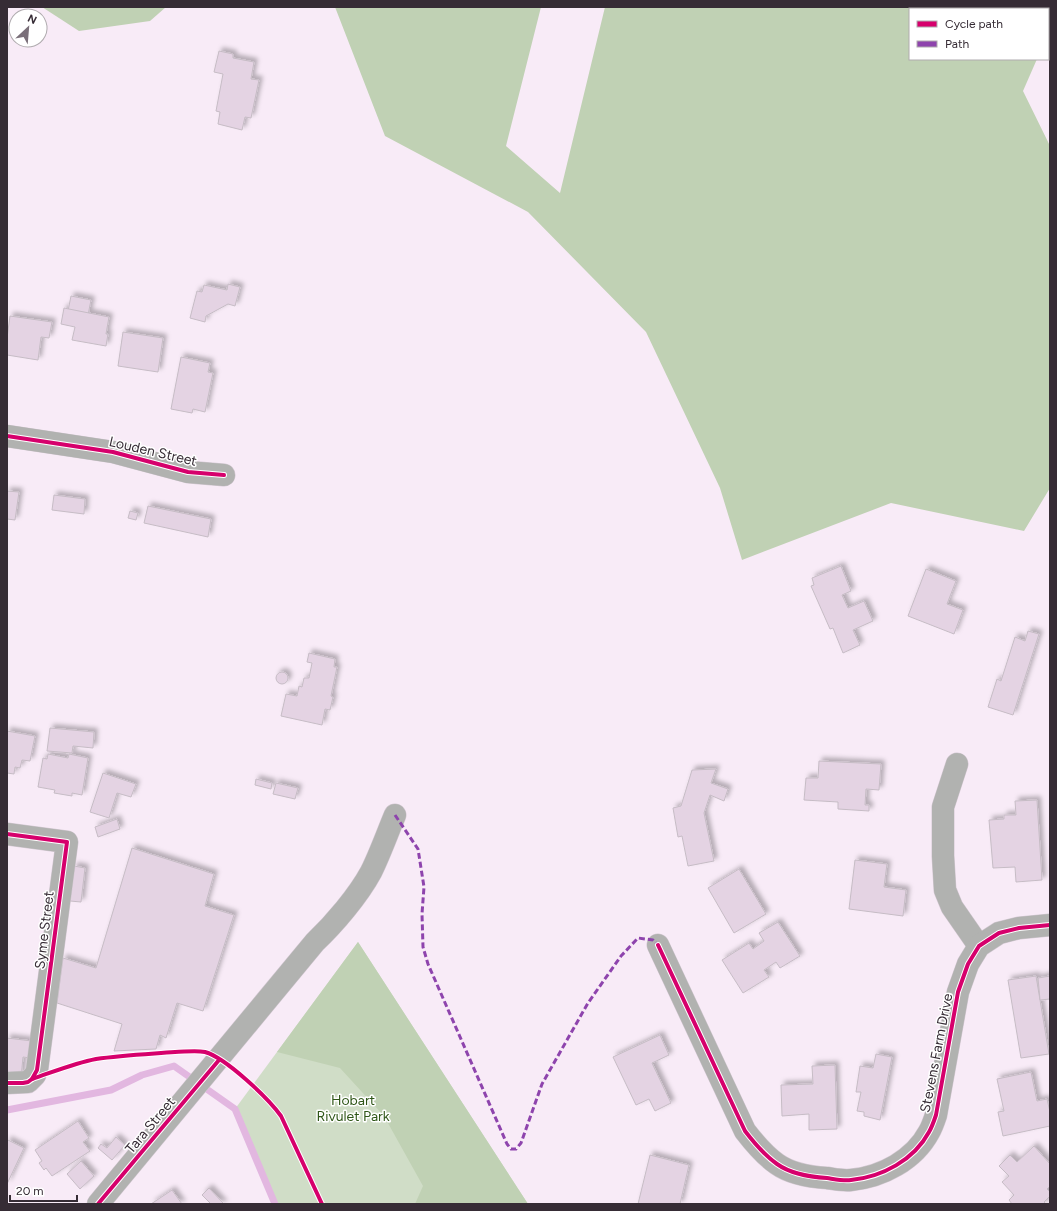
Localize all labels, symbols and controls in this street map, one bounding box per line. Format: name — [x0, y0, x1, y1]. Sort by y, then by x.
north arrow — [8, 8, 48, 48]
legend — [909, 8, 1049, 60]
text: N — [25, 12, 39, 27]
text: Cycle path — [945, 17, 1003, 31]
text: Path — [945, 37, 969, 51]
street label: Louden Street — [107, 433, 198, 470]
street label: Syme Street — [31, 890, 58, 970]
street label: Stevens Farm Drive — [917, 992, 956, 1114]
park label: Hobart Rivulet Park — [316, 1092, 390, 1125]
street label: Tara Street — [122, 1094, 179, 1157]
scale bar — [10, 1177, 77, 1203]
text: 20 m — [16, 1184, 44, 1198]

